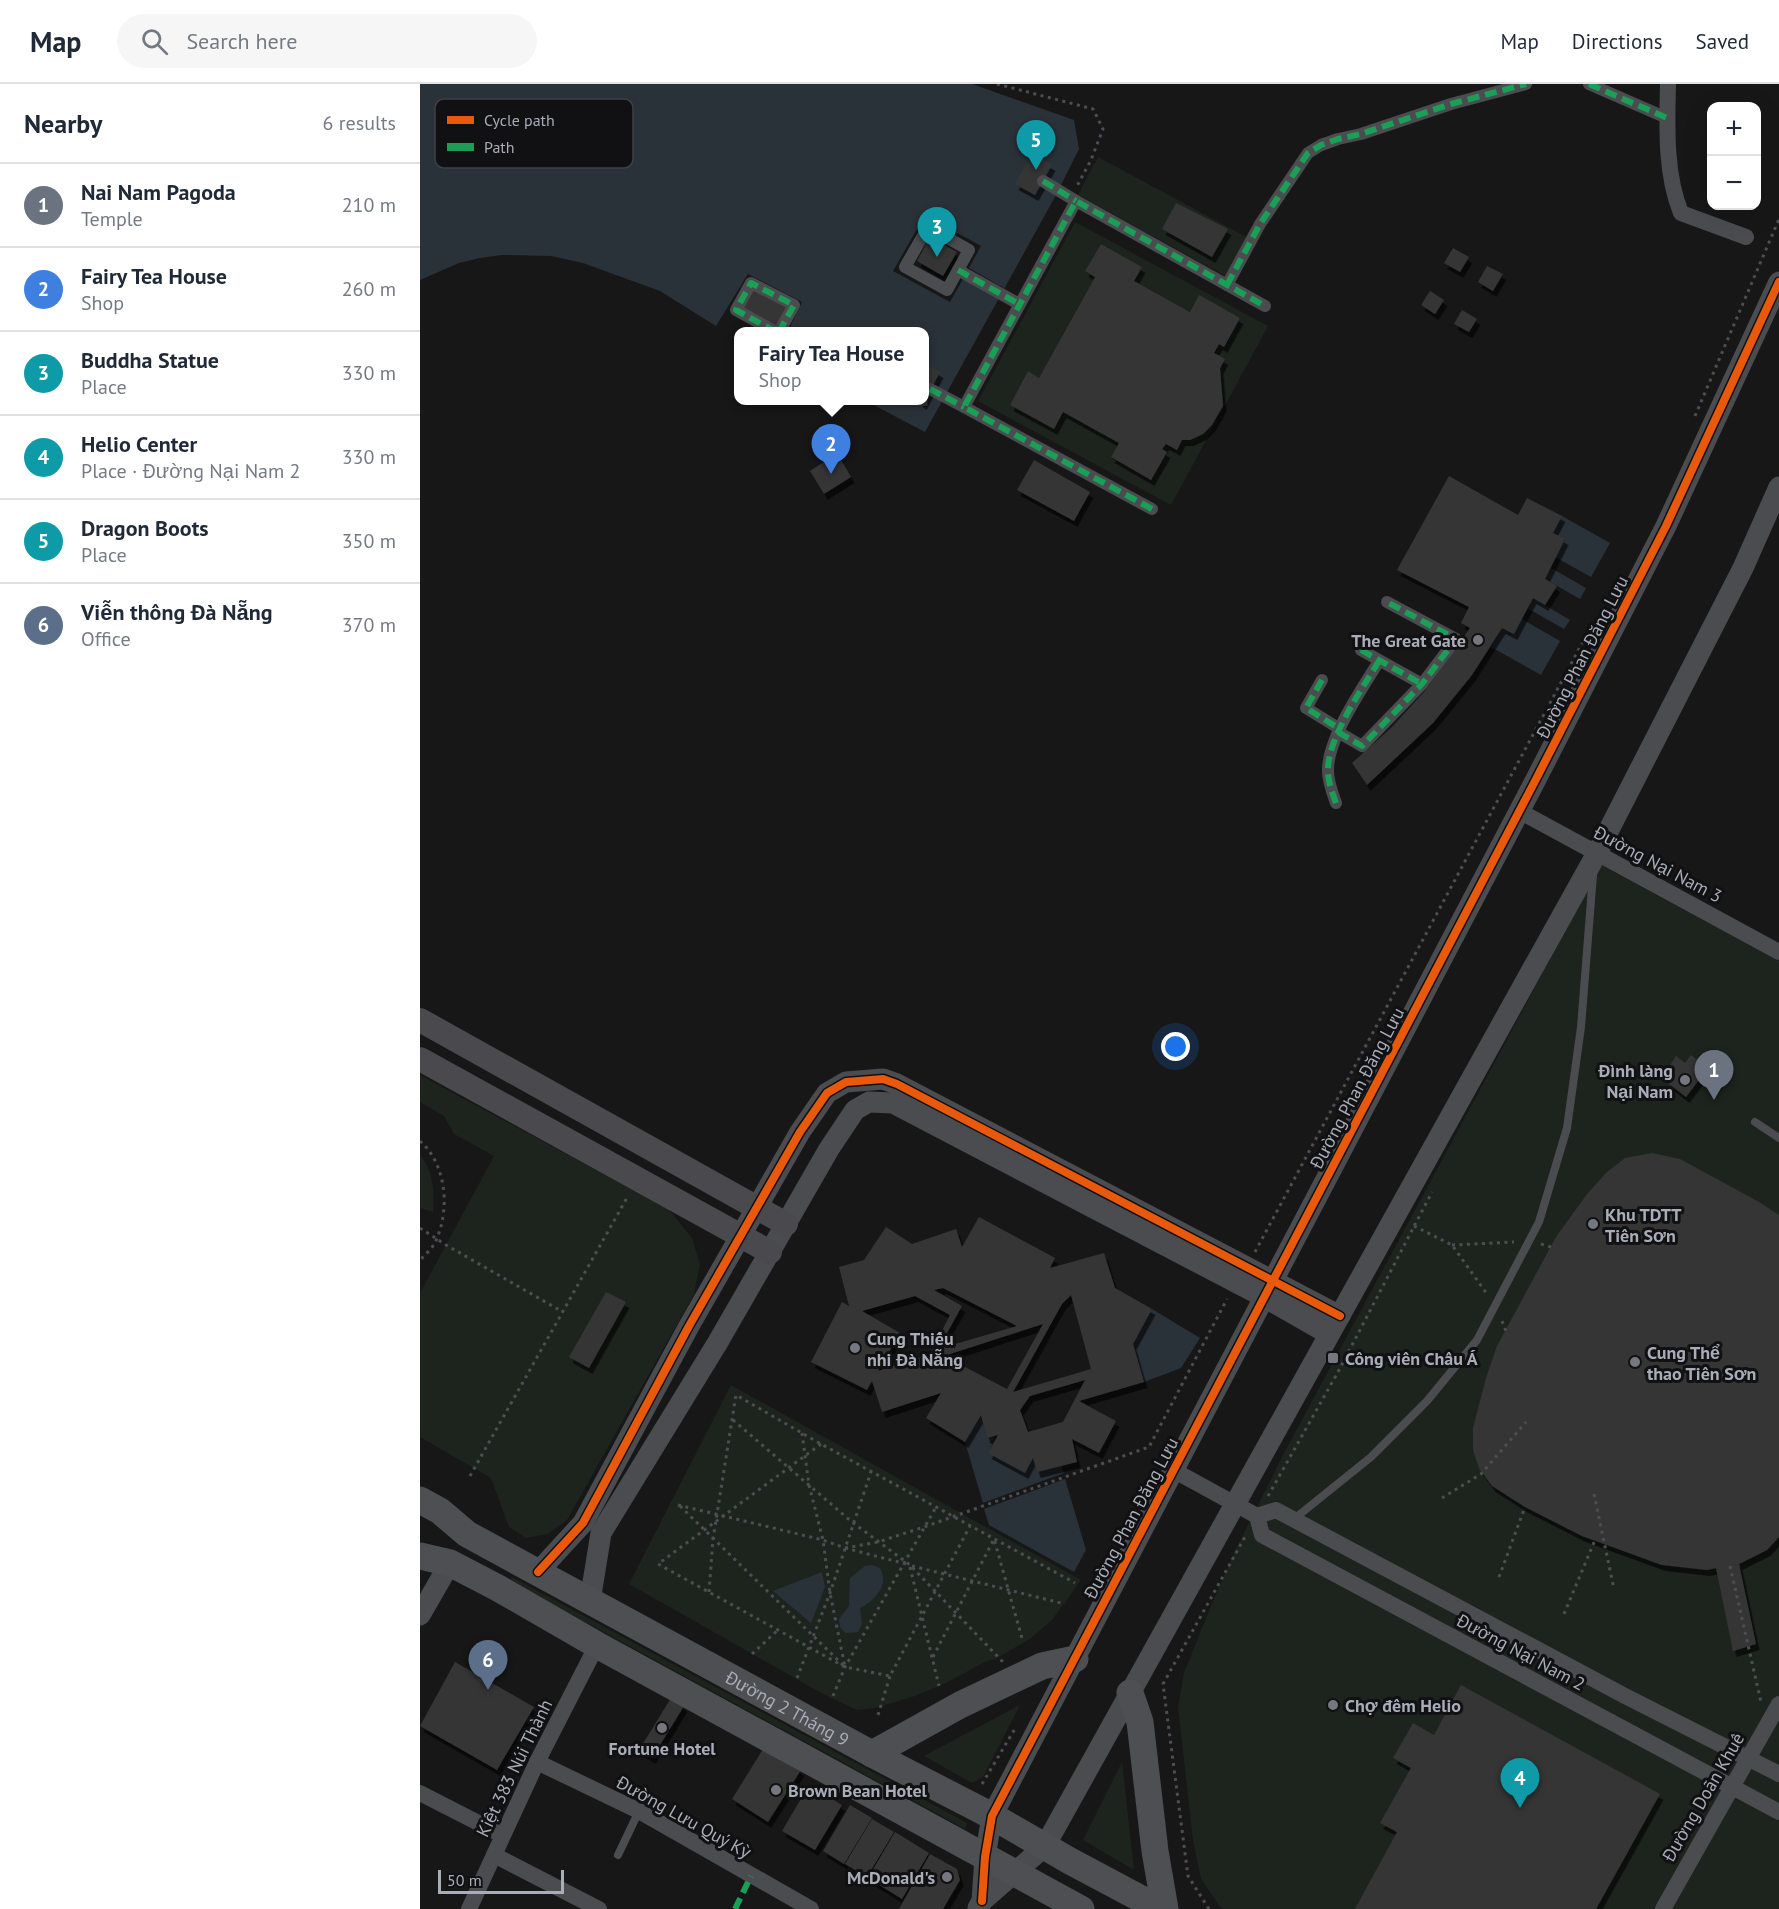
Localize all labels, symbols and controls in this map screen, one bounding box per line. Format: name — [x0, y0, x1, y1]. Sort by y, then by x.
search box — [117, 14, 537, 68]
text: Map — [30, 23, 81, 60]
icon: search — [138, 25, 171, 58]
text: Search here — [186, 27, 297, 55]
text: Map — [1500, 28, 1539, 55]
text: Directions — [1572, 28, 1663, 55]
text: Saved — [1696, 28, 1749, 55]
legend — [435, 99, 633, 168]
map controls — [1707, 102, 1761, 210]
button: + — [1707, 102, 1761, 156]
text: Nearby — [24, 107, 102, 140]
text: 6 results — [323, 110, 396, 136]
text: Cycle path — [484, 110, 555, 130]
pin: 5 — [1016, 120, 1056, 170]
text: Path — [484, 137, 515, 157]
button: − — [1707, 156, 1761, 210]
text: Nai Nam Pagoda — [81, 178, 236, 206]
text: 1 — [38, 192, 49, 218]
text: 210 m — [342, 192, 396, 218]
text: Temple — [81, 206, 143, 232]
pin: 3 — [918, 208, 956, 257]
text: Fairy Tea House — [81, 262, 227, 290]
text: 2 — [38, 276, 49, 302]
text: 260 m — [342, 276, 396, 302]
text: Shop — [81, 290, 124, 316]
popup — [734, 327, 929, 405]
text: Fairy Tea House — [759, 339, 905, 367]
text: Buddha Statue — [81, 346, 219, 374]
text: 3 — [38, 360, 49, 386]
text: 330 m — [342, 360, 396, 386]
text: Shop — [759, 367, 802, 393]
text: Place — [81, 374, 127, 400]
pin: 2 — [812, 424, 850, 474]
text: Helio Center — [81, 430, 197, 458]
text: 4 — [38, 444, 49, 470]
text: 330 m — [342, 444, 396, 470]
text: Place · Đường Nại Nam 2 — [81, 458, 301, 484]
text: Dragon Boots — [81, 514, 209, 542]
text: 5 — [38, 528, 49, 554]
text: 350 m — [342, 528, 396, 554]
text: Place — [81, 542, 127, 568]
street label: Đường Phan Đăng Lưu — [1531, 572, 1633, 743]
text: Viễn thông Đà Nẵng — [81, 598, 272, 626]
text: 6 — [38, 612, 49, 638]
text: 370 m — [342, 612, 396, 638]
text: Office — [81, 626, 131, 652]
place label: The Great Gate — [1351, 629, 1466, 652]
marker: The Great Gate — [1471, 633, 1485, 647]
street label: Đường Nại Nam 3 — [1589, 820, 1726, 907]
street label: Đường Phan Đăng Lưu — [1304, 1003, 1409, 1174]
your location — [1161, 1032, 1190, 1061]
pin: 1 — [1694, 1050, 1734, 1100]
place label: Đình làng Nại Nam — [1597, 1059, 1673, 1103]
marker: Đình làng Nại Nam — [1678, 1073, 1692, 1087]
place label: Khu TDTT Tiên Sơn — [1605, 1203, 1682, 1247]
marker: Khu TDTT Tiên Sơn — [1586, 1217, 1600, 1231]
place label: Cung Thiếu nhi Đà Nẵng — [867, 1327, 963, 1371]
marker: Cung Thiếu nhi Đà Nẵng — [848, 1341, 862, 1355]
place label: Cung Thể thao Tiên Sơn — [1647, 1341, 1756, 1385]
place label: Công viên Châu Á — [1345, 1347, 1478, 1370]
marker: Công viên Châu Á — [1326, 1351, 1340, 1365]
marker: Cung Thể thao Tiên Sơn — [1628, 1355, 1642, 1369]
street label: Đường Phan Đăng Lưu — [1078, 1433, 1183, 1604]
street label: Đường Nại Nam 2 — [1452, 1608, 1589, 1695]
pin: 6 — [468, 1640, 508, 1690]
street label: Đường 2 Tháng 9 — [721, 1665, 853, 1751]
place label: Chợ đêm Helio — [1345, 1694, 1461, 1717]
street label: Kiệt 383 Núi Thành — [471, 1695, 557, 1841]
marker: Chợ đêm Helio — [1326, 1698, 1340, 1712]
marker: Fortune Hotel — [655, 1721, 669, 1735]
street label: Đường Doãn Khuê — [1656, 1729, 1749, 1866]
place label: Fortune Hotel — [608, 1737, 716, 1760]
pin: 4 — [1500, 1758, 1540, 1808]
street label: Đường Lưu Quý Kỳ — [612, 1770, 755, 1864]
place label: Brown Bean Hotel — [788, 1779, 928, 1802]
marker: Brown Bean Hotel — [769, 1783, 783, 1797]
place label: McDonald's — [847, 1866, 935, 1889]
scale bar — [438, 1867, 564, 1894]
text: 50 m — [447, 1870, 482, 1890]
marker: McDonald's — [940, 1870, 954, 1884]

